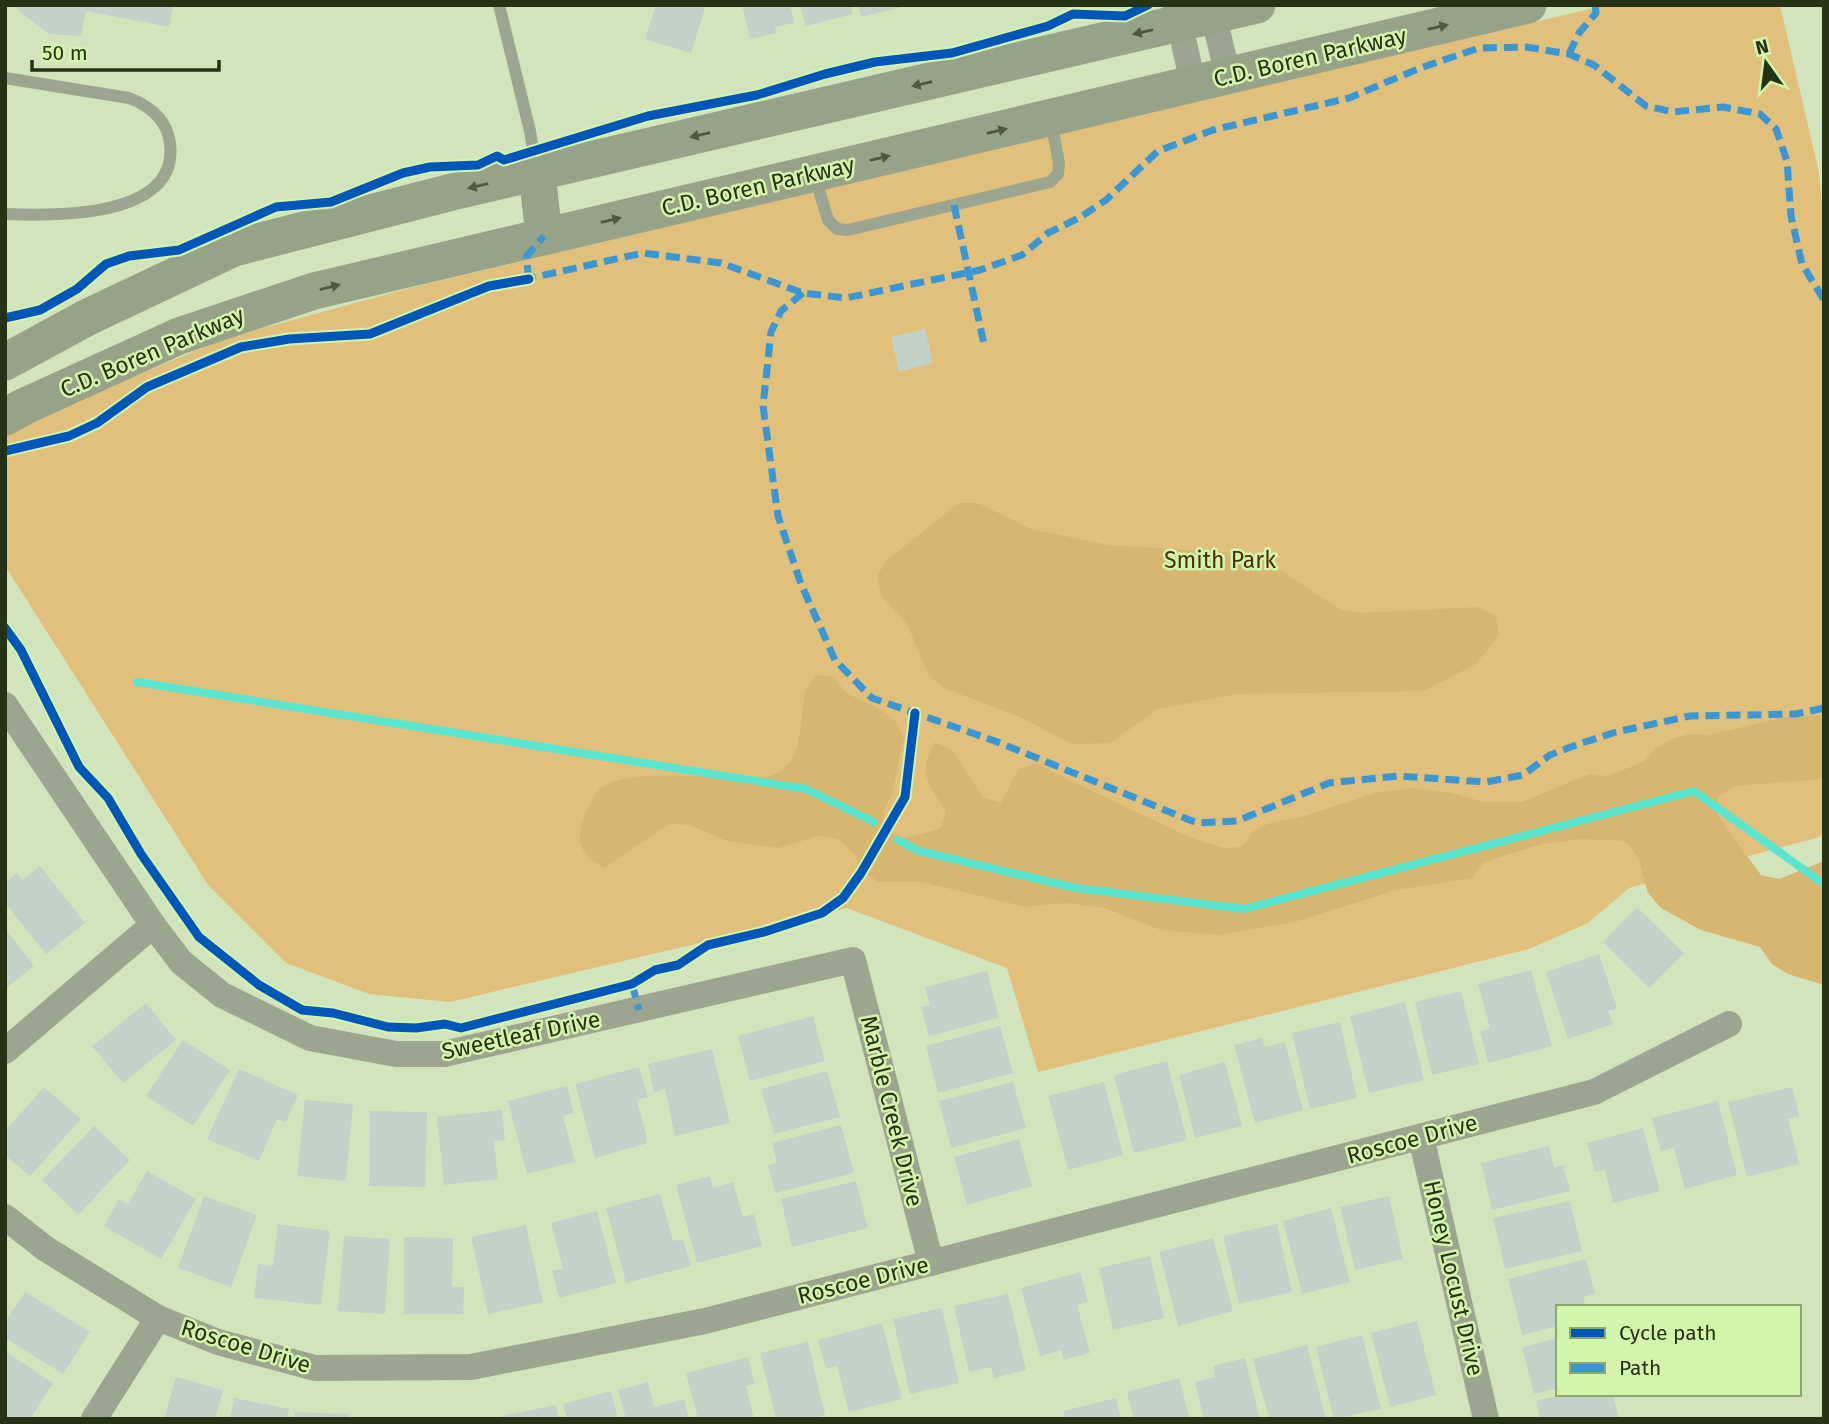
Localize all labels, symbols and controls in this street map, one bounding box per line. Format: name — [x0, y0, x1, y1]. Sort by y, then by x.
street label: C.D. Boren Parkway — [1211, 21, 1410, 93]
one-way arrow — [1427, 21, 1449, 32]
one-way arrow — [1132, 27, 1154, 38]
scale bar — [32, 28, 219, 72]
north arrow — [1731, 28, 1801, 98]
text: N — [1753, 34, 1771, 60]
text: 50 m — [42, 40, 88, 66]
one-way arrow — [911, 79, 933, 90]
one-way arrow — [986, 125, 1008, 136]
one-way arrow — [689, 130, 711, 141]
street label: C.D. Boren Parkway — [659, 150, 858, 222]
one-way arrow — [869, 152, 891, 163]
one-way arrow — [467, 181, 489, 192]
one-way arrow — [600, 215, 622, 226]
one-way arrow — [319, 281, 341, 292]
street label: C.D. Boren Parkway — [56, 300, 249, 403]
park label: Smith Park — [1164, 546, 1276, 574]
street label: Sweetleaf Drive — [439, 1005, 603, 1065]
street label: Marble Creek Drive — [855, 1013, 929, 1209]
street label: Roscoe Drive — [1344, 1108, 1480, 1170]
street label: Honey Locust Drive — [1418, 1177, 1490, 1379]
street label: Roscoe Drive — [794, 1250, 932, 1310]
legend — [1556, 1305, 1801, 1396]
street label: Roscoe Drive — [178, 1313, 314, 1379]
text: Cycle path — [1619, 1320, 1717, 1346]
text: Path — [1619, 1355, 1661, 1381]

